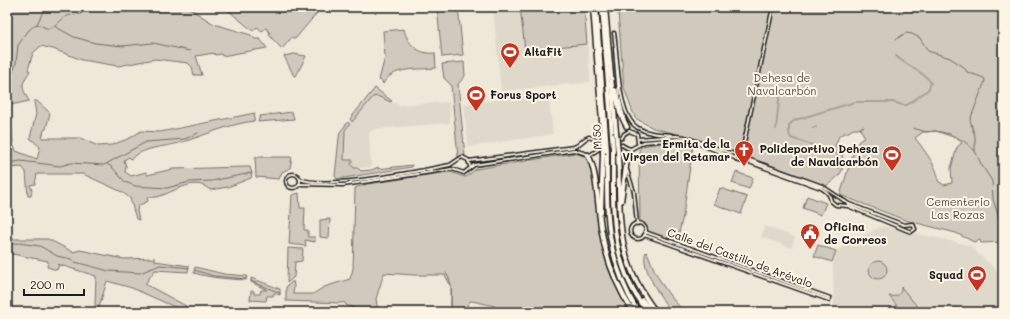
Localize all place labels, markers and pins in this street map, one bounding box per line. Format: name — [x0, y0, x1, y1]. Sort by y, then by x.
sports icon: AltaFit — [499, 41, 521, 69]
place label: AltaFit — [524, 44, 562, 59]
sports icon: Forus Sport — [465, 84, 487, 112]
place label: Forus Sport — [490, 87, 556, 102]
place label: Ermita de la Virgen del Retamar — [622, 136, 730, 164]
church icon: Ermita de la Virgen del Retamar — [733, 139, 755, 167]
place label: Polideportivo Dehesa de Navalcarbón — [759, 141, 878, 169]
sports icon: Polideportivo Dehesa de Navalcarbón — [881, 144, 903, 172]
place label: Oficina de Correos — [824, 219, 887, 247]
public building icon: Oficina de Correos — [799, 222, 821, 250]
sports icon: Squad — [966, 264, 988, 292]
place label: Squad — [929, 267, 963, 282]

